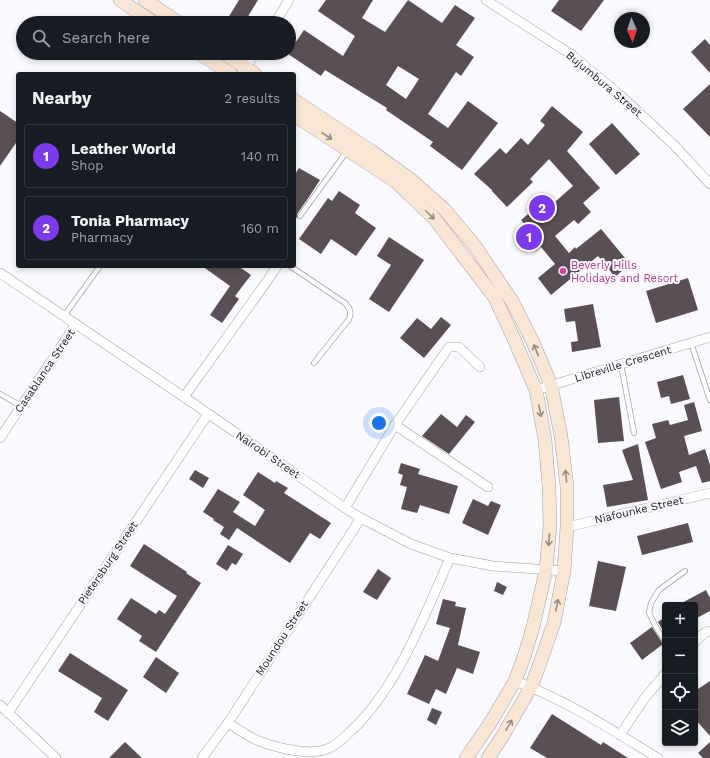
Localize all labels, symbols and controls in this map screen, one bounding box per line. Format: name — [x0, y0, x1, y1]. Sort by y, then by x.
north arrow — [614, 12, 650, 48]
search box — [16, 16, 296, 60]
icon: search — [30, 27, 52, 49]
text: Search here — [62, 29, 150, 47]
street label: Bujumbura Street — [563, 48, 645, 120]
text: Nearby — [32, 88, 91, 108]
text: 2 results — [225, 91, 280, 106]
one-way arrow — [321, 132, 332, 140]
text: Leather World — [71, 140, 176, 158]
text: 1 — [43, 149, 49, 164]
text: 140 m — [241, 149, 279, 164]
text: Shop — [71, 158, 103, 173]
pin: 2 — [529, 193, 555, 223]
one-way arrow — [425, 210, 435, 220]
text: Tonia Pharmacy — [71, 212, 189, 230]
text: 2 — [42, 221, 50, 236]
text: 160 m — [241, 221, 279, 236]
pin: 1 — [516, 222, 542, 252]
text: Pharmacy — [71, 230, 133, 245]
place label: Beverly Hills Holidays and Resort — [571, 259, 678, 285]
marker: Beverly Hills Holidays and Resort — [558, 266, 568, 276]
street label: Casablanca Street — [12, 326, 78, 415]
street label: Libreville Crescent — [573, 343, 673, 385]
one-way arrow — [532, 345, 540, 357]
one-way arrow — [536, 404, 544, 417]
your location — [369, 413, 389, 433]
street label: Nairobi Street — [233, 429, 303, 482]
one-way arrow — [562, 470, 569, 483]
street label: Niafounke Street — [593, 493, 685, 527]
street label: Pietersburg Street — [75, 519, 141, 607]
one-way arrow — [545, 533, 552, 546]
street label: Moundou Street — [253, 598, 311, 678]
one-way arrow — [553, 599, 561, 612]
map controls — [662, 602, 698, 746]
button: + — [662, 602, 698, 638]
button: − — [662, 638, 698, 674]
button: locate — [662, 674, 698, 710]
button: layers — [662, 710, 698, 746]
one-way arrow — [505, 719, 513, 731]

